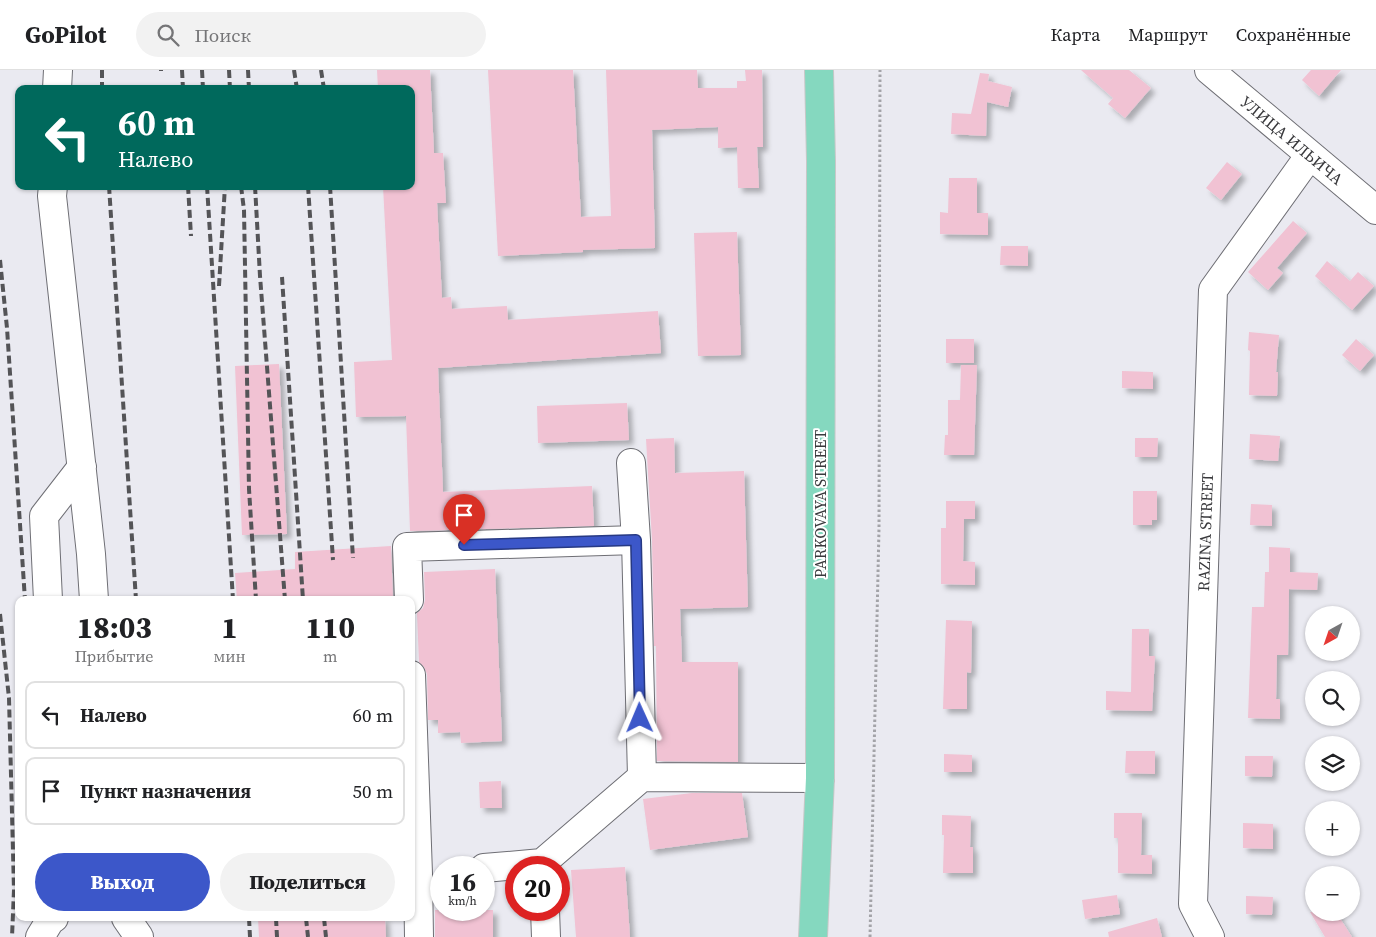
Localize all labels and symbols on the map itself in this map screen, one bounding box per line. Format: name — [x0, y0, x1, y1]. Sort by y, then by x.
street label: УЛИЦА ИЛЬИЧА — [1236, 90, 1348, 190]
street label: PARKOVAYA STREET — [809, 429, 831, 578]
street label: RAZINA STREET — [1192, 472, 1218, 592]
pin — [443, 494, 485, 545]
north arrow — [1305, 606, 1360, 661]
position arrow — [613, 691, 665, 743]
speed limit sign: 20 — [505, 856, 570, 921]

